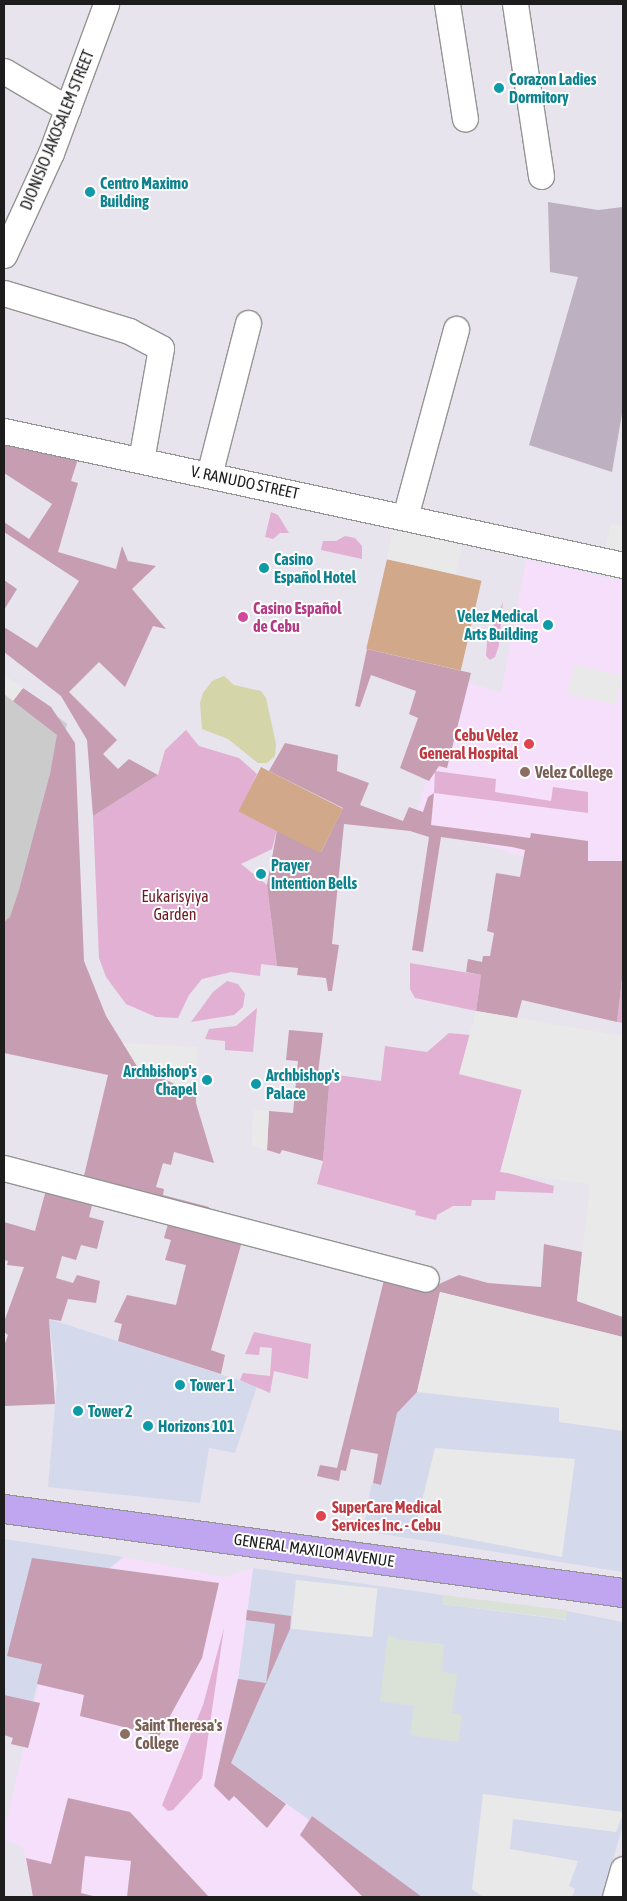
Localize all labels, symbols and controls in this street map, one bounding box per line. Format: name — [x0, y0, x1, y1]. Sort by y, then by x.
street label: DIONISIO JAKOSALEM STREET — [16, 47, 98, 213]
place label: Corazon Ladies Dormitory — [509, 69, 596, 107]
marker: Corazon Ladies Dormitory — [493, 82, 505, 94]
place label: Centro Maximo Building — [100, 173, 189, 211]
marker: Centro Maximo Building — [84, 186, 96, 198]
street label: V. RANUDO STREET — [189, 461, 301, 503]
place label: Casino Español Hotel — [274, 549, 356, 587]
marker: Casino Español Hotel — [258, 562, 270, 574]
place label: Casino Español de Cebu — [253, 598, 341, 636]
place label: Velez Medical Arts Building — [457, 606, 538, 644]
marker: Casino Español de Cebu — [237, 611, 249, 623]
marker: Velez Medical Arts Building — [542, 619, 554, 631]
place label: Cebu Velez General Hospital — [419, 725, 518, 763]
marker: Cebu Velez General Hospital — [522, 737, 536, 751]
place label: Velez College — [535, 762, 613, 782]
marker: Velez College — [519, 766, 531, 778]
place label: Prayer Intention Bells — [271, 855, 357, 893]
marker: Prayer Intention Bells — [255, 868, 267, 880]
park label: Eukarisyiya Garden — [141, 886, 209, 924]
place label: Archbishop's Chapel — [123, 1061, 197, 1099]
place label: Archbishop's Palace — [266, 1065, 340, 1103]
marker: Archbishop's Chapel — [201, 1074, 213, 1086]
marker: Archbishop's Palace — [250, 1078, 262, 1090]
place label: Tower 1 — [190, 1375, 235, 1395]
marker: Tower 1 — [174, 1379, 186, 1391]
place label: Tower 2 — [88, 1401, 133, 1421]
marker: Tower 2 — [72, 1405, 84, 1417]
place label: Horizons 101 — [158, 1416, 234, 1436]
marker: Horizons 101 — [142, 1420, 154, 1432]
place label: SuperCare Medical Services Inc. - Cebu — [332, 1497, 442, 1535]
marker: SuperCare Medical Services Inc. - Cebu — [314, 1509, 328, 1523]
street label: GENERAL MAXILOM AVENUE — [233, 1529, 395, 1571]
place label: Saint Theresa's College — [135, 1715, 222, 1753]
marker: Saint Theresa's College — [119, 1728, 131, 1740]

